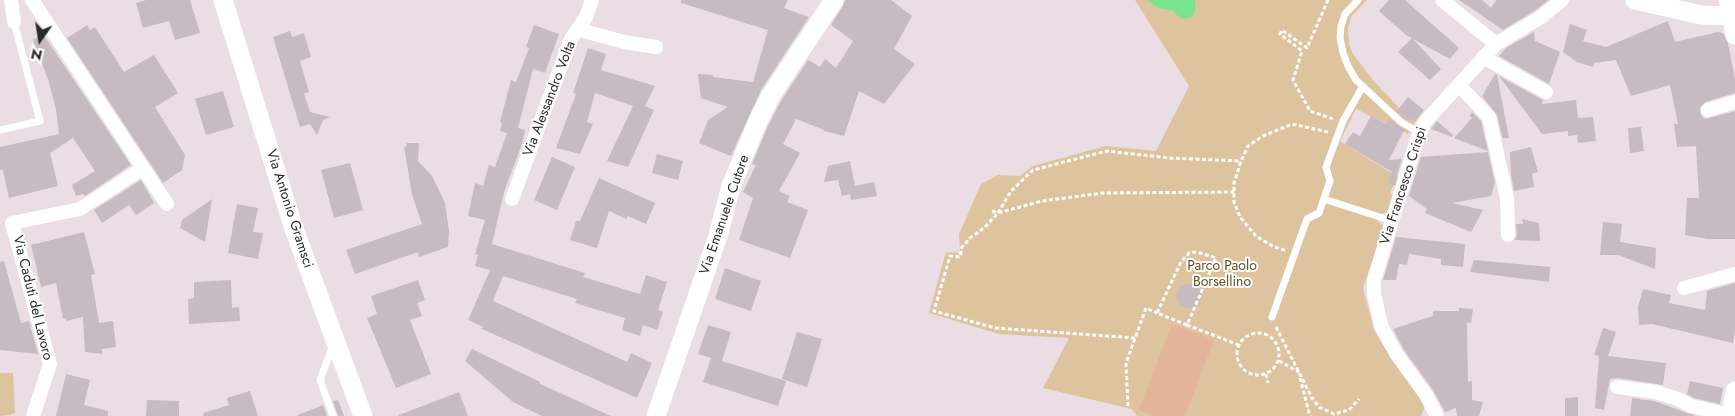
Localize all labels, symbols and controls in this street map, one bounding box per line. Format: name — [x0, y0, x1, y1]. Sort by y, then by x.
north arrow — [15, 15, 65, 65]
street label: Via Alessandro Volta — [520, 39, 580, 159]
text: N — [29, 44, 44, 66]
street label: Via Francesco Crispi — [1377, 125, 1431, 247]
street label: Via Antonio Gramsci — [262, 148, 316, 270]
street label: Via Emanuele Cutore — [697, 153, 753, 277]
street label: Via Caduti del Lavoro — [8, 234, 56, 362]
park label: Parco Paolo Borsellino — [1187, 259, 1257, 292]

